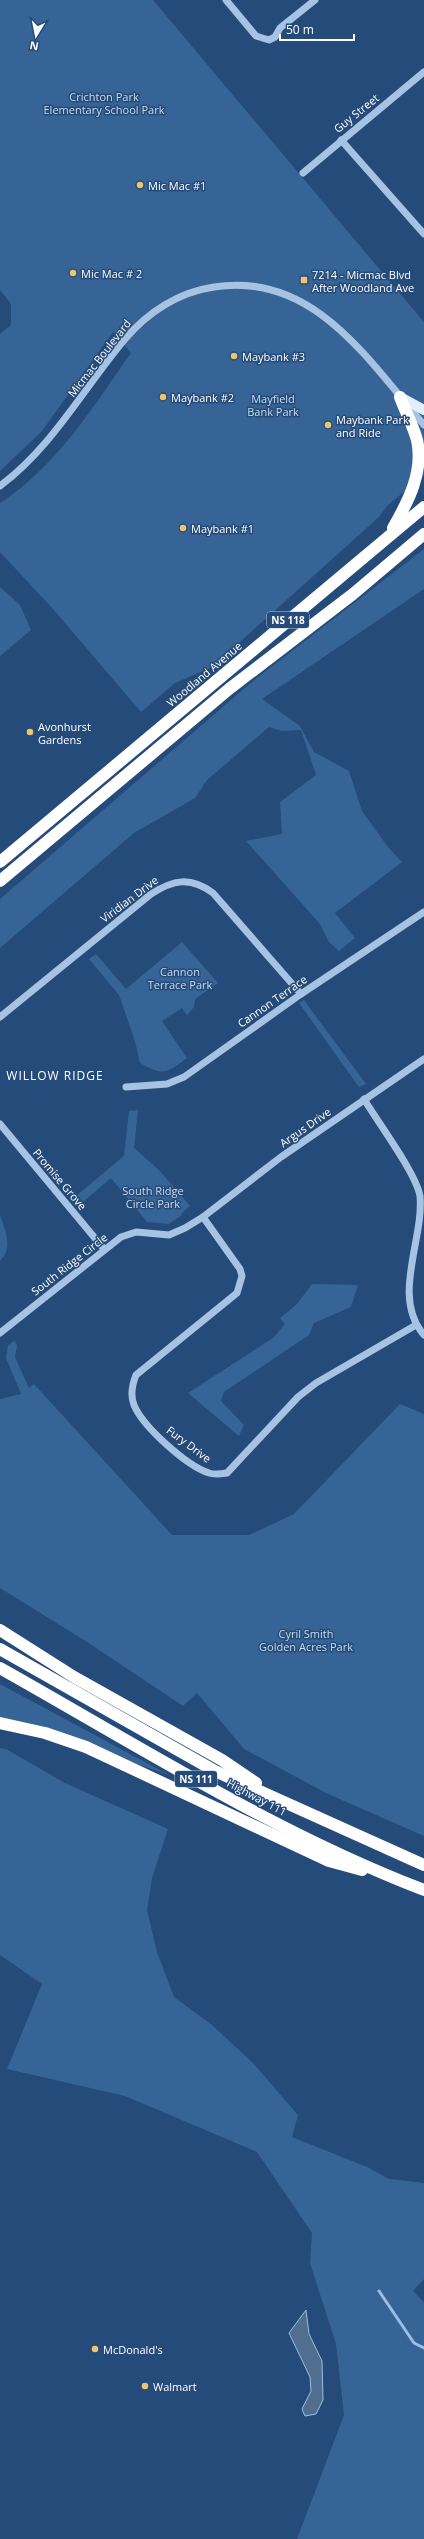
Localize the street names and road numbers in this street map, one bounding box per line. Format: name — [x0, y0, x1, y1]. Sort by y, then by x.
street label: Guy Street — [330, 90, 382, 136]
street label: Micmac Boulevard — [64, 316, 134, 400]
road number: NS 118 — [267, 612, 309, 628]
street label: Woodland Avenue — [163, 638, 245, 710]
street label: Viridian Drive — [97, 872, 161, 926]
street label: Cannon Terrace — [234, 971, 310, 1031]
street label: Argus Drive — [276, 1104, 334, 1150]
street label: Promise Grove — [30, 1145, 90, 1213]
street label: South Ridge Circle — [28, 1230, 110, 1298]
street label: Fury Drive — [164, 1422, 214, 1466]
road number: NS 111 — [175, 1771, 217, 1787]
street label: Highway 111 — [225, 1775, 289, 1819]

